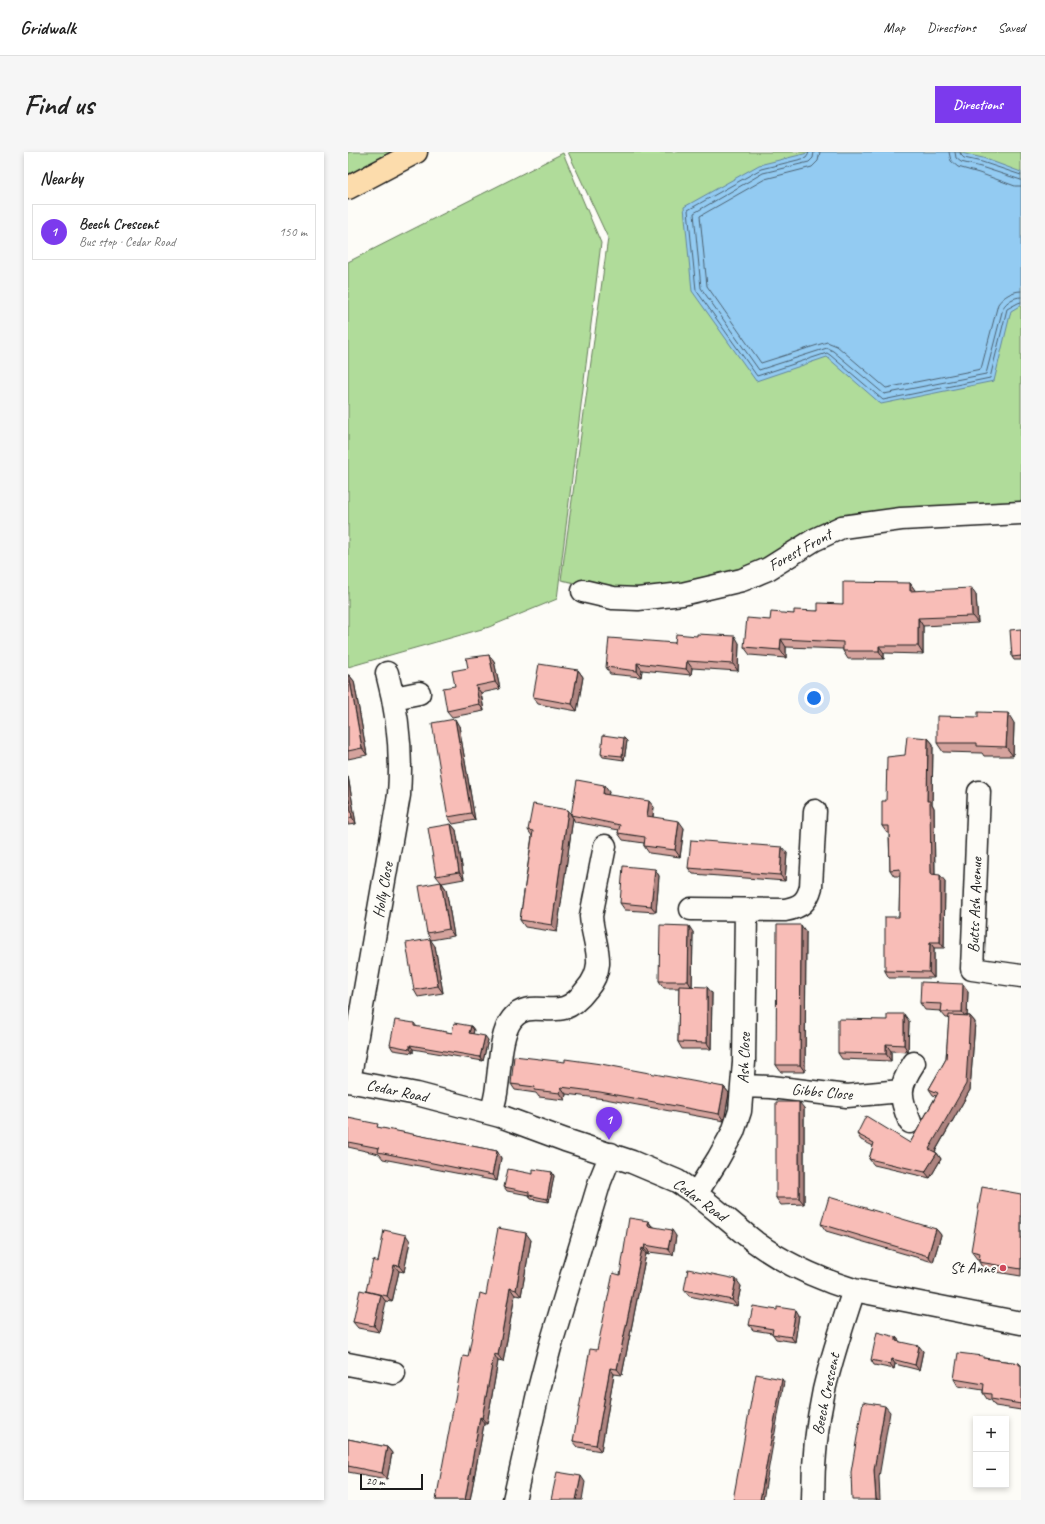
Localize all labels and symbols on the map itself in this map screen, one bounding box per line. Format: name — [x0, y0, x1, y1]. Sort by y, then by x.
street label: Forest Front — [765, 523, 837, 576]
your location — [804, 688, 824, 708]
street label: Butts Ash Avenue — [963, 855, 987, 953]
street label: Holly Close — [368, 859, 398, 919]
street label: Ash Close — [733, 1030, 755, 1084]
street label: Cedar Road — [365, 1075, 432, 1108]
street label: Gibbs Close — [791, 1079, 855, 1105]
pin: 1 — [596, 1107, 622, 1140]
street label: Cedar Road — [669, 1174, 733, 1228]
place label: St Anne — [950, 1258, 997, 1278]
marker: St Anne — [998, 1263, 1008, 1273]
street label: Beech Crescent — [808, 1350, 845, 1437]
scale bar — [360, 1472, 423, 1491]

